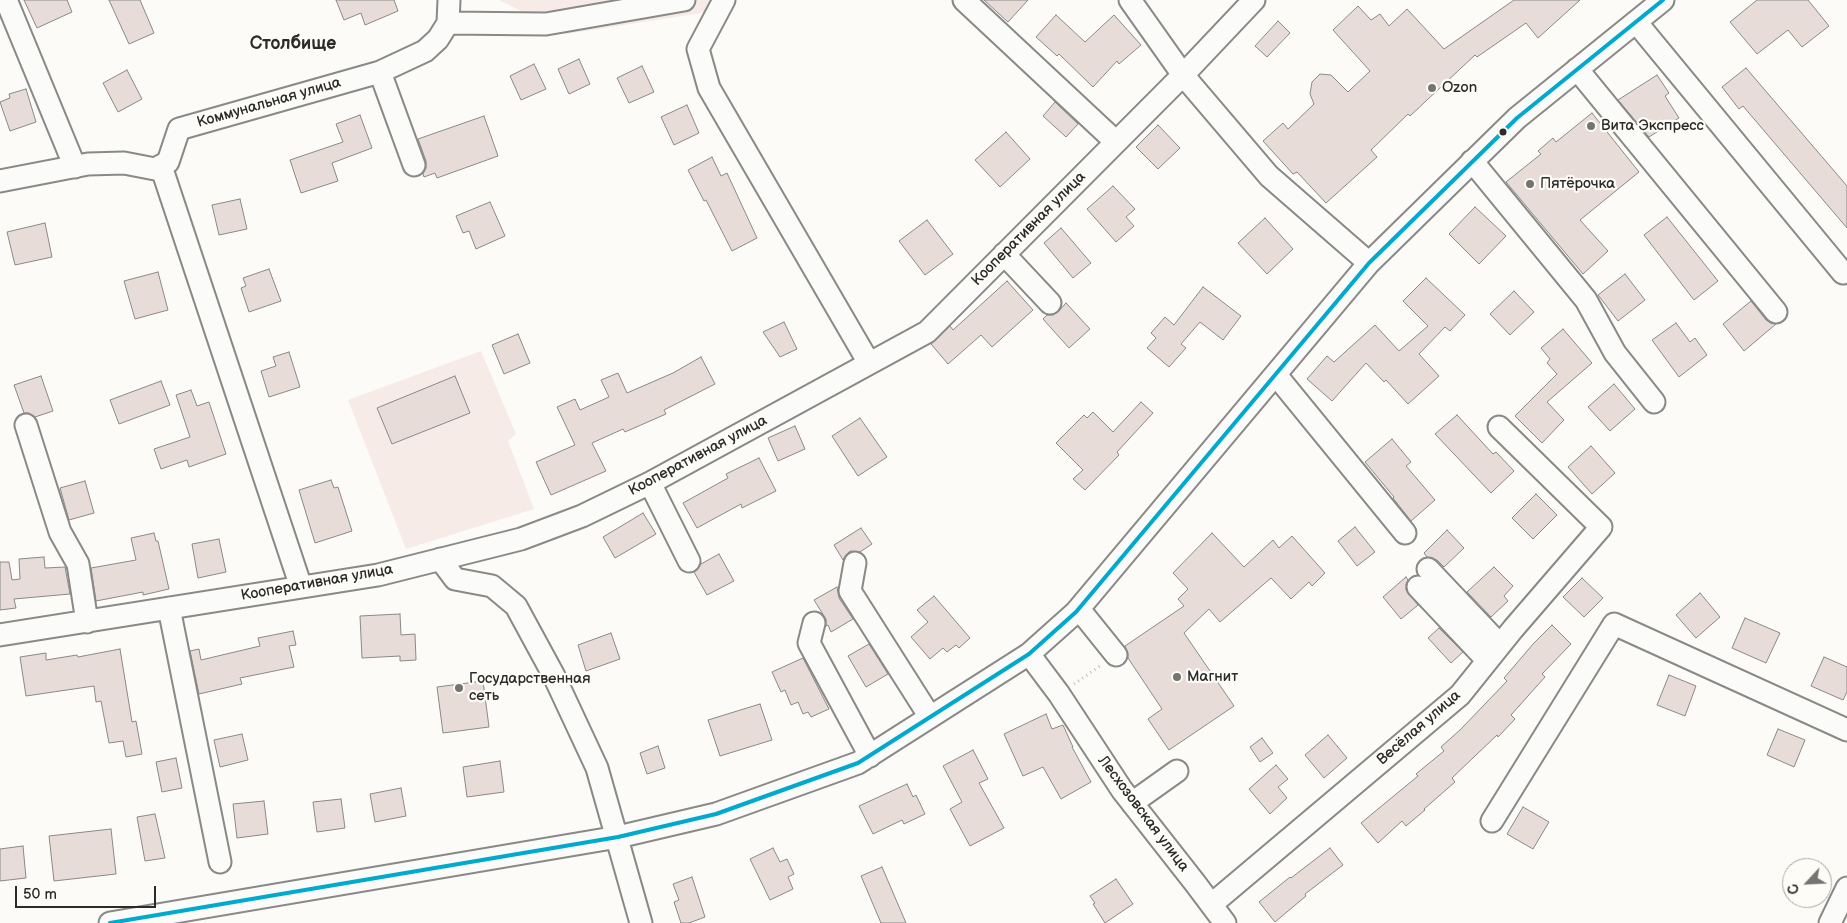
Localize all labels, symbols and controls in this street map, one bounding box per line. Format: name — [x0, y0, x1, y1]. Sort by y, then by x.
district label: Столбище — [250, 33, 336, 55]
street label: Коммунальная улица — [195, 74, 343, 132]
place label: Ozon — [1442, 79, 1477, 97]
marker: Ozon — [1426, 82, 1438, 94]
place label: Вита Экспресс — [1601, 117, 1704, 135]
marker: Вита Экспресс — [1585, 120, 1597, 132]
unlabelled marker — [1498, 127, 1508, 137]
street label: Кооперативная улица — [968, 168, 1090, 290]
place label: Пятёрочка — [1540, 175, 1615, 193]
marker: Пятёрочка — [1524, 178, 1536, 190]
street label: Кооперативная улица — [626, 412, 770, 500]
street label: Кооперативная улица — [240, 561, 394, 605]
place label: Магнит — [1187, 668, 1238, 686]
place label: Государственная сеть — [469, 670, 591, 705]
marker: Магнит — [1171, 671, 1183, 683]
marker: Государственная сеть — [453, 682, 465, 694]
street label: Весёлая улица — [1374, 687, 1464, 769]
street label: Лесхозовская улица — [1094, 753, 1192, 875]
north arrow — [1782, 858, 1832, 908]
scale bar — [18, 876, 159, 908]
text: С — [1784, 881, 1804, 897]
text: 50 m — [23, 885, 57, 904]

